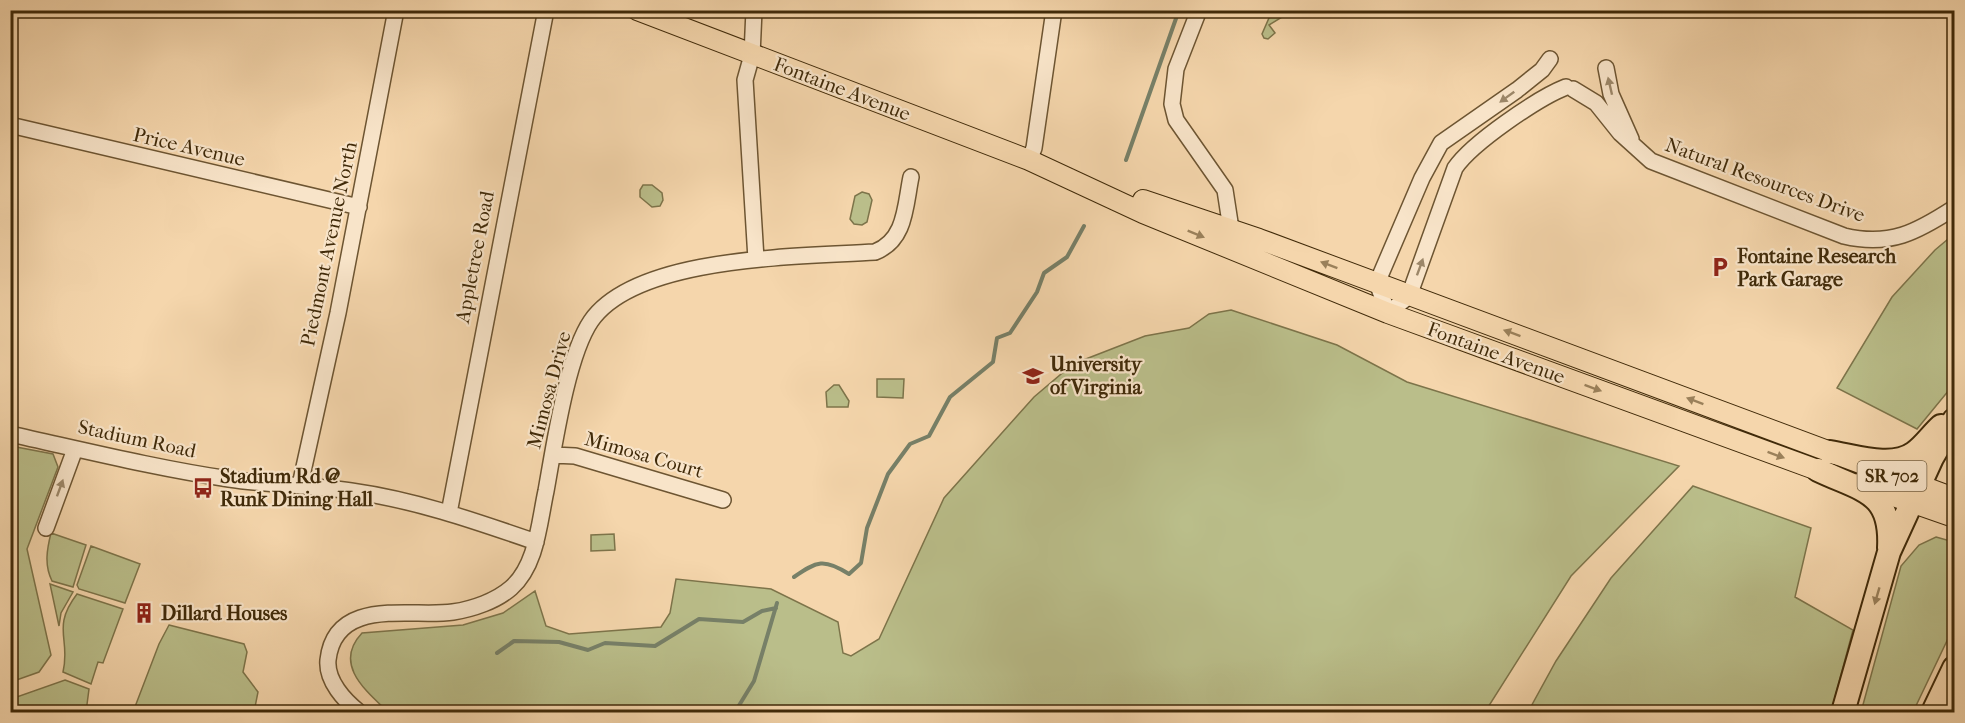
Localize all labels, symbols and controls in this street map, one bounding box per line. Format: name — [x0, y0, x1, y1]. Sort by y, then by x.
street label: Fontaine Avenue — [770, 52, 914, 126]
one-way arrow — [1604, 77, 1614, 96]
one-way arrow — [1499, 91, 1514, 103]
street label: Price Avenue — [131, 123, 247, 171]
street label: Natural Resources Drive — [1662, 133, 1868, 227]
street label: Piedmont Avenue North — [296, 139, 362, 348]
street label: Appletree Road — [451, 188, 499, 326]
one-way arrow — [1187, 230, 1205, 239]
place label: Fontaine Research Park Garage — [1736, 245, 1897, 291]
parking icon: Fontaine Research Park Garage — [1708, 255, 1732, 279]
one-way arrow — [1416, 258, 1426, 276]
one-way arrow — [1320, 260, 1338, 270]
street label: Fontaine Avenue — [1424, 317, 1568, 389]
one-way arrow — [1503, 328, 1521, 338]
street label: Mimosa Drive — [522, 329, 576, 451]
place label: University of Virginia — [1049, 353, 1143, 399]
school or university icon: University of Virginia — [1021, 364, 1045, 388]
one-way arrow — [1584, 384, 1602, 394]
one-way arrow — [1685, 395, 1703, 405]
street label: Stadium Road — [76, 415, 199, 463]
street label: Mimosa Court — [582, 427, 706, 483]
one-way arrow — [1767, 451, 1785, 461]
road number: SR 702 — [1858, 461, 1926, 491]
place label: Stadium Rd @ Runk Dining Hall — [220, 465, 374, 511]
bus stop icon: Stadium Rd @ Runk Dining Hall — [191, 476, 215, 500]
one-way arrow — [56, 479, 66, 497]
one-way arrow — [1872, 587, 1881, 605]
building icon: Dillard Houses — [132, 601, 156, 625]
place label: Dillard Houses — [161, 602, 288, 625]

